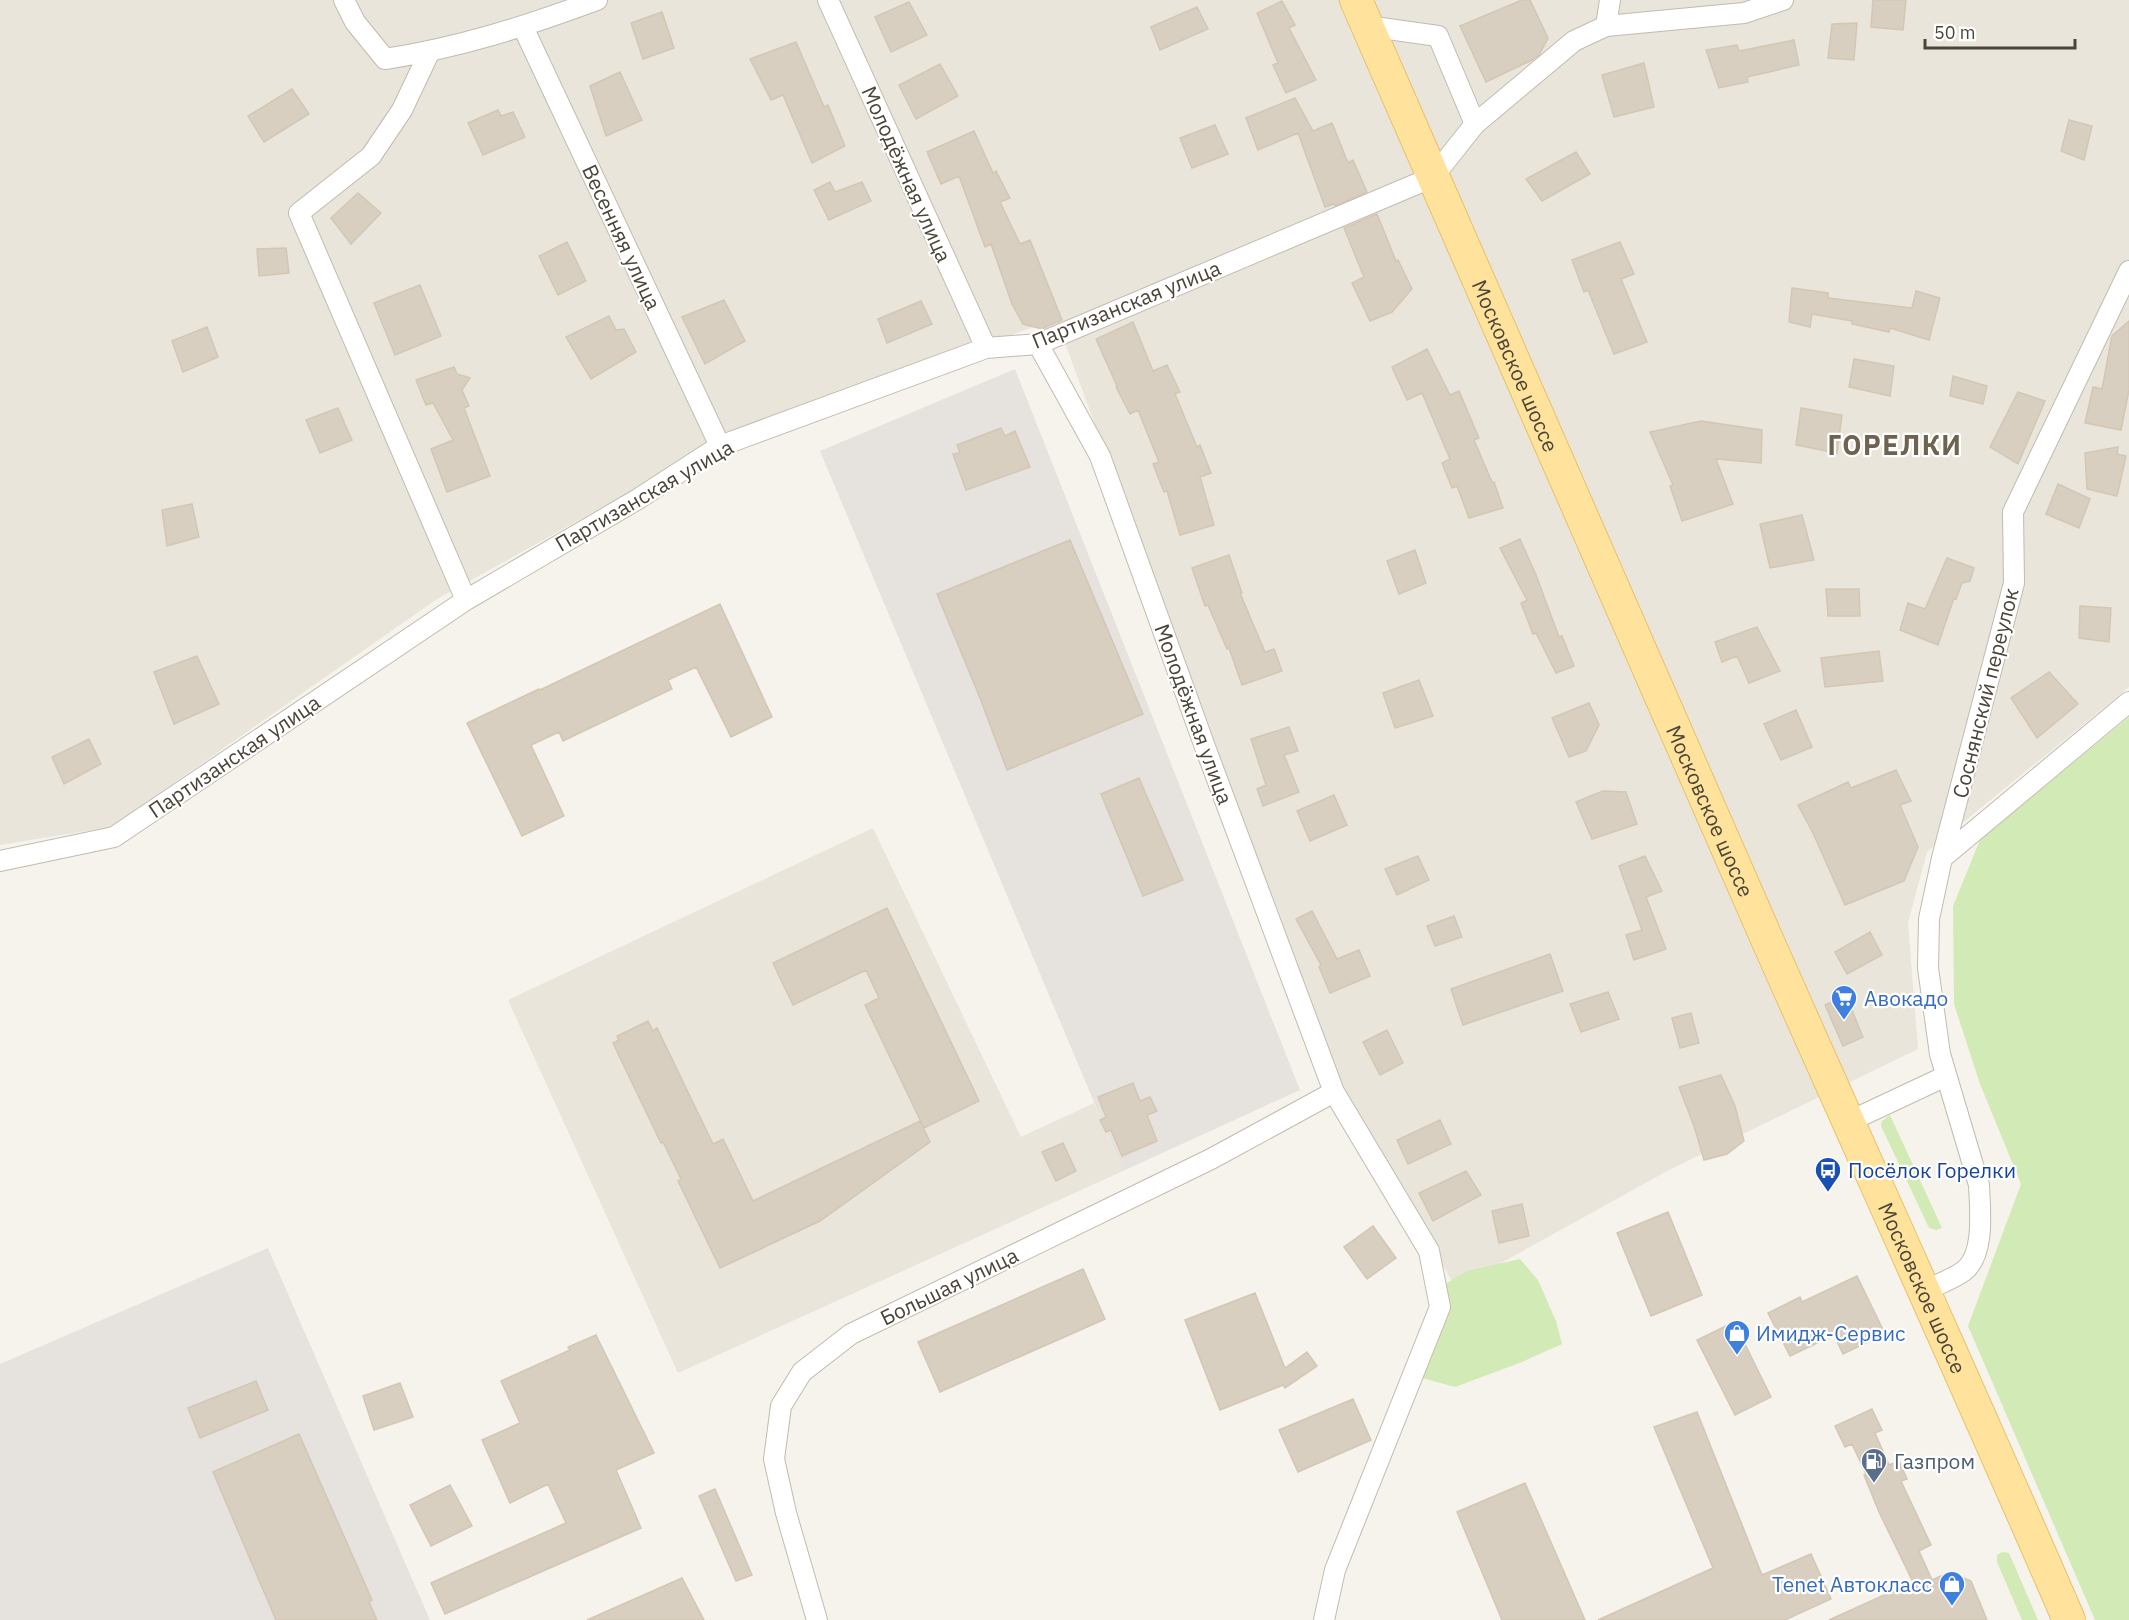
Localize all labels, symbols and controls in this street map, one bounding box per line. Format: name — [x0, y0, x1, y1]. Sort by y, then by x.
scale bar — [1925, 12, 2075, 50]
text: 50 m — [1934, 21, 1976, 44]
street label: Молодёжная улица — [856, 81, 958, 267]
street label: Весенняя улица — [576, 160, 668, 314]
street label: Партизанская улица — [1027, 253, 1225, 355]
street label: Московское шоссе — [1466, 275, 1565, 456]
district label: ГОРЕЛКИ — [1828, 427, 1962, 462]
street label: Партизанская улица — [550, 433, 738, 557]
street label: Соснянский переулок — [1945, 585, 2025, 801]
street label: Молодёжная улица — [1148, 620, 1240, 808]
street label: Партизанская улица — [143, 688, 325, 824]
street label: Московское шоссе — [1660, 721, 1760, 901]
supermarket icon: Авокадо — [1829, 983, 1859, 1021]
place label: Авокадо — [1864, 984, 1948, 1012]
bus stop icon: Посёлок Горелки — [1813, 1155, 1843, 1193]
place label: Посёлок Горелки — [1848, 1156, 2016, 1184]
street label: Московское шоссе — [1872, 1198, 1973, 1378]
street label: Большая улица — [875, 1241, 1023, 1331]
shop icon: Имидж-Сервис — [1722, 1318, 1752, 1356]
place label: Имидж-Сервис — [1756, 1319, 1906, 1347]
fuel station icon: Газпром — [1859, 1446, 1889, 1484]
place label: Газпром — [1894, 1447, 1975, 1475]
shop icon: Tenet Автокласс — [1937, 1569, 1967, 1607]
place label: Tenet Автокласс — [1772, 1570, 1932, 1598]

